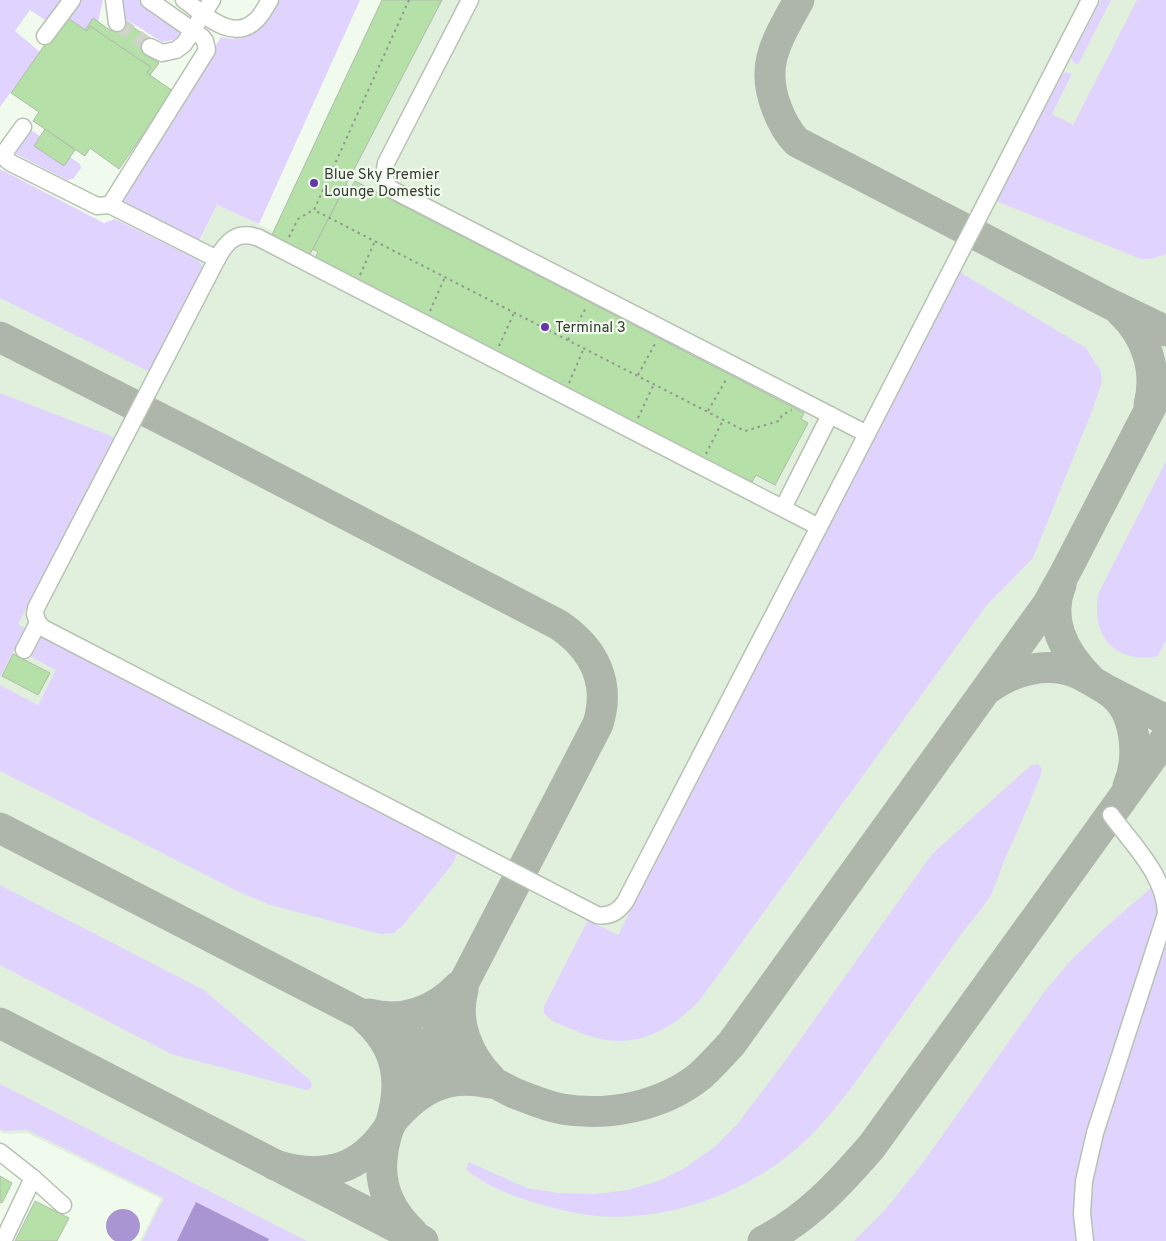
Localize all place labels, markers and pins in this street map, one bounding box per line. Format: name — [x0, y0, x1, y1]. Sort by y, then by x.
place label: Blue Sky Premier Lounge Domestic — [324, 166, 441, 202]
marker: Blue Sky Premier Lounge Domestic — [308, 177, 320, 189]
place label: Terminal 3 — [555, 319, 626, 338]
marker: Terminal 3 — [539, 321, 551, 333]

